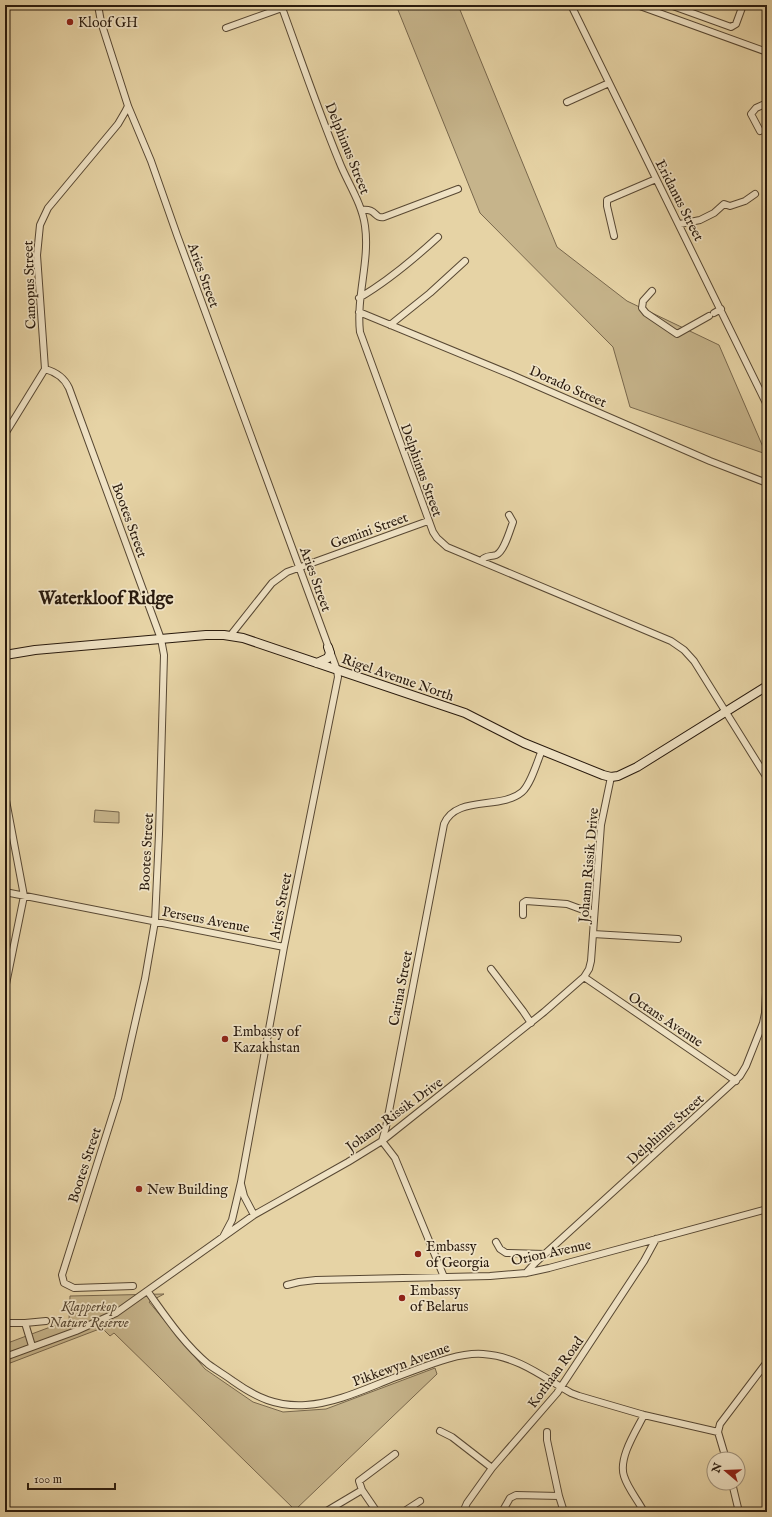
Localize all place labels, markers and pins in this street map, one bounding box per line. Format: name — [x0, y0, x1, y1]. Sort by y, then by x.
place label: Kloof GH — [78, 14, 138, 32]
marker: Kloof GH — [65, 17, 75, 27]
place label: Embassy of Kazakhstan — [233, 1023, 302, 1057]
marker: Embassy of Kazakhstan — [220, 1034, 230, 1044]
place label: New Building — [147, 1181, 228, 1199]
marker: New Building — [134, 1184, 144, 1194]
place label: Embassy of Georgia — [426, 1238, 490, 1272]
marker: Embassy of Georgia — [413, 1249, 423, 1259]
place label: Embassy of Belarus — [410, 1282, 469, 1316]
marker: Embassy of Belarus — [397, 1293, 407, 1303]

